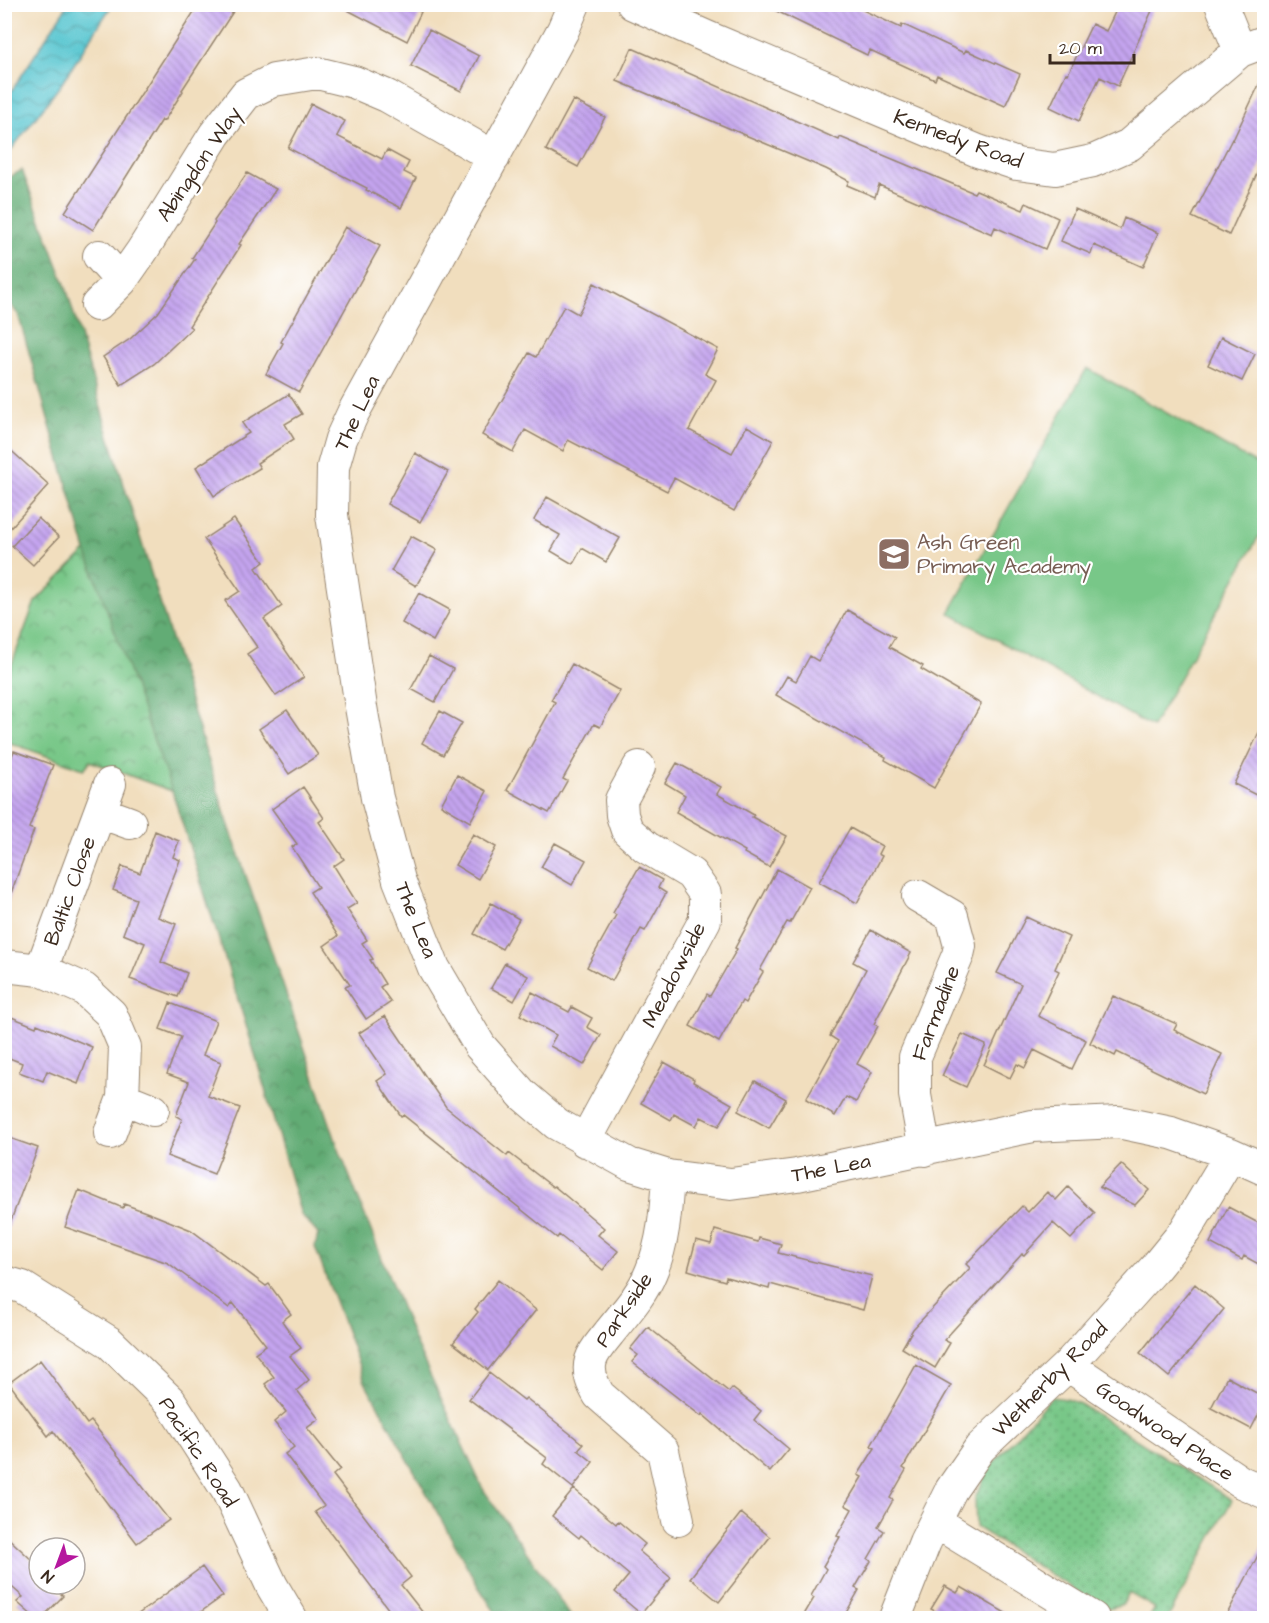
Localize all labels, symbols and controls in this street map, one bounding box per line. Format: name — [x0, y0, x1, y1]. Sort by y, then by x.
scale bar — [1050, 27, 1134, 65]
text: 20 m — [1059, 36, 1102, 61]
street label: Abingdon Way — [150, 100, 250, 228]
street label: Kennedy Road — [889, 102, 1027, 178]
street label: The Lea — [327, 370, 387, 455]
place label: Ash Green Primary Academy — [917, 528, 1092, 583]
school or university icon: Ash Green Primary Academy — [876, 536, 912, 572]
street label: Baltic Close — [37, 832, 103, 950]
street label: The Lea — [388, 878, 445, 963]
street label: Meadowside — [635, 917, 713, 1033]
street label: Farmadine — [905, 961, 967, 1065]
street label: The Lea — [789, 1146, 873, 1190]
street label: Parkside — [588, 1267, 660, 1353]
street label: Wetherby Road — [986, 1315, 1116, 1445]
street label: Goodwood Place — [1090, 1374, 1240, 1488]
street label: Pacific Road — [151, 1391, 245, 1513]
north arrow — [27, 1536, 87, 1596]
text: N — [37, 1565, 59, 1588]

